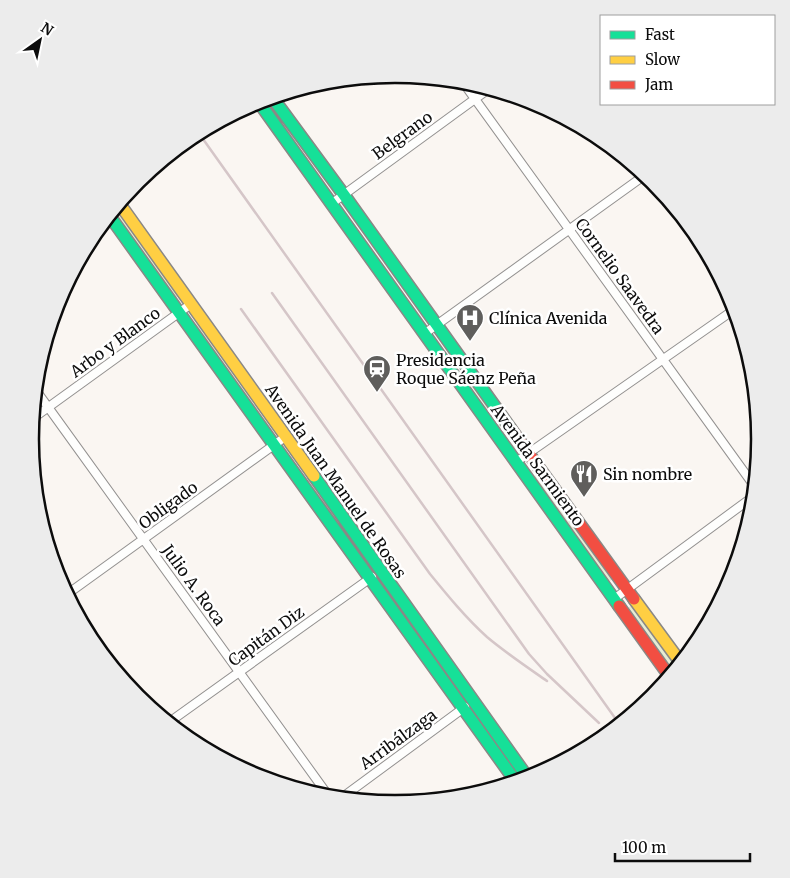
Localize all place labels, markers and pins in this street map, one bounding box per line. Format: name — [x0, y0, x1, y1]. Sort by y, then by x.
hospital icon: Clínica Avenida — [455, 303, 485, 342]
place label: Clínica Avenida — [489, 308, 608, 328]
place label: Presidencia Roque Sáenz Peña — [396, 350, 536, 388]
station icon: Presidencia Roque Sáenz Peña — [362, 354, 392, 393]
restaurant icon: Sin nombre — [569, 459, 599, 498]
place label: Sin nombre — [603, 464, 692, 484]

